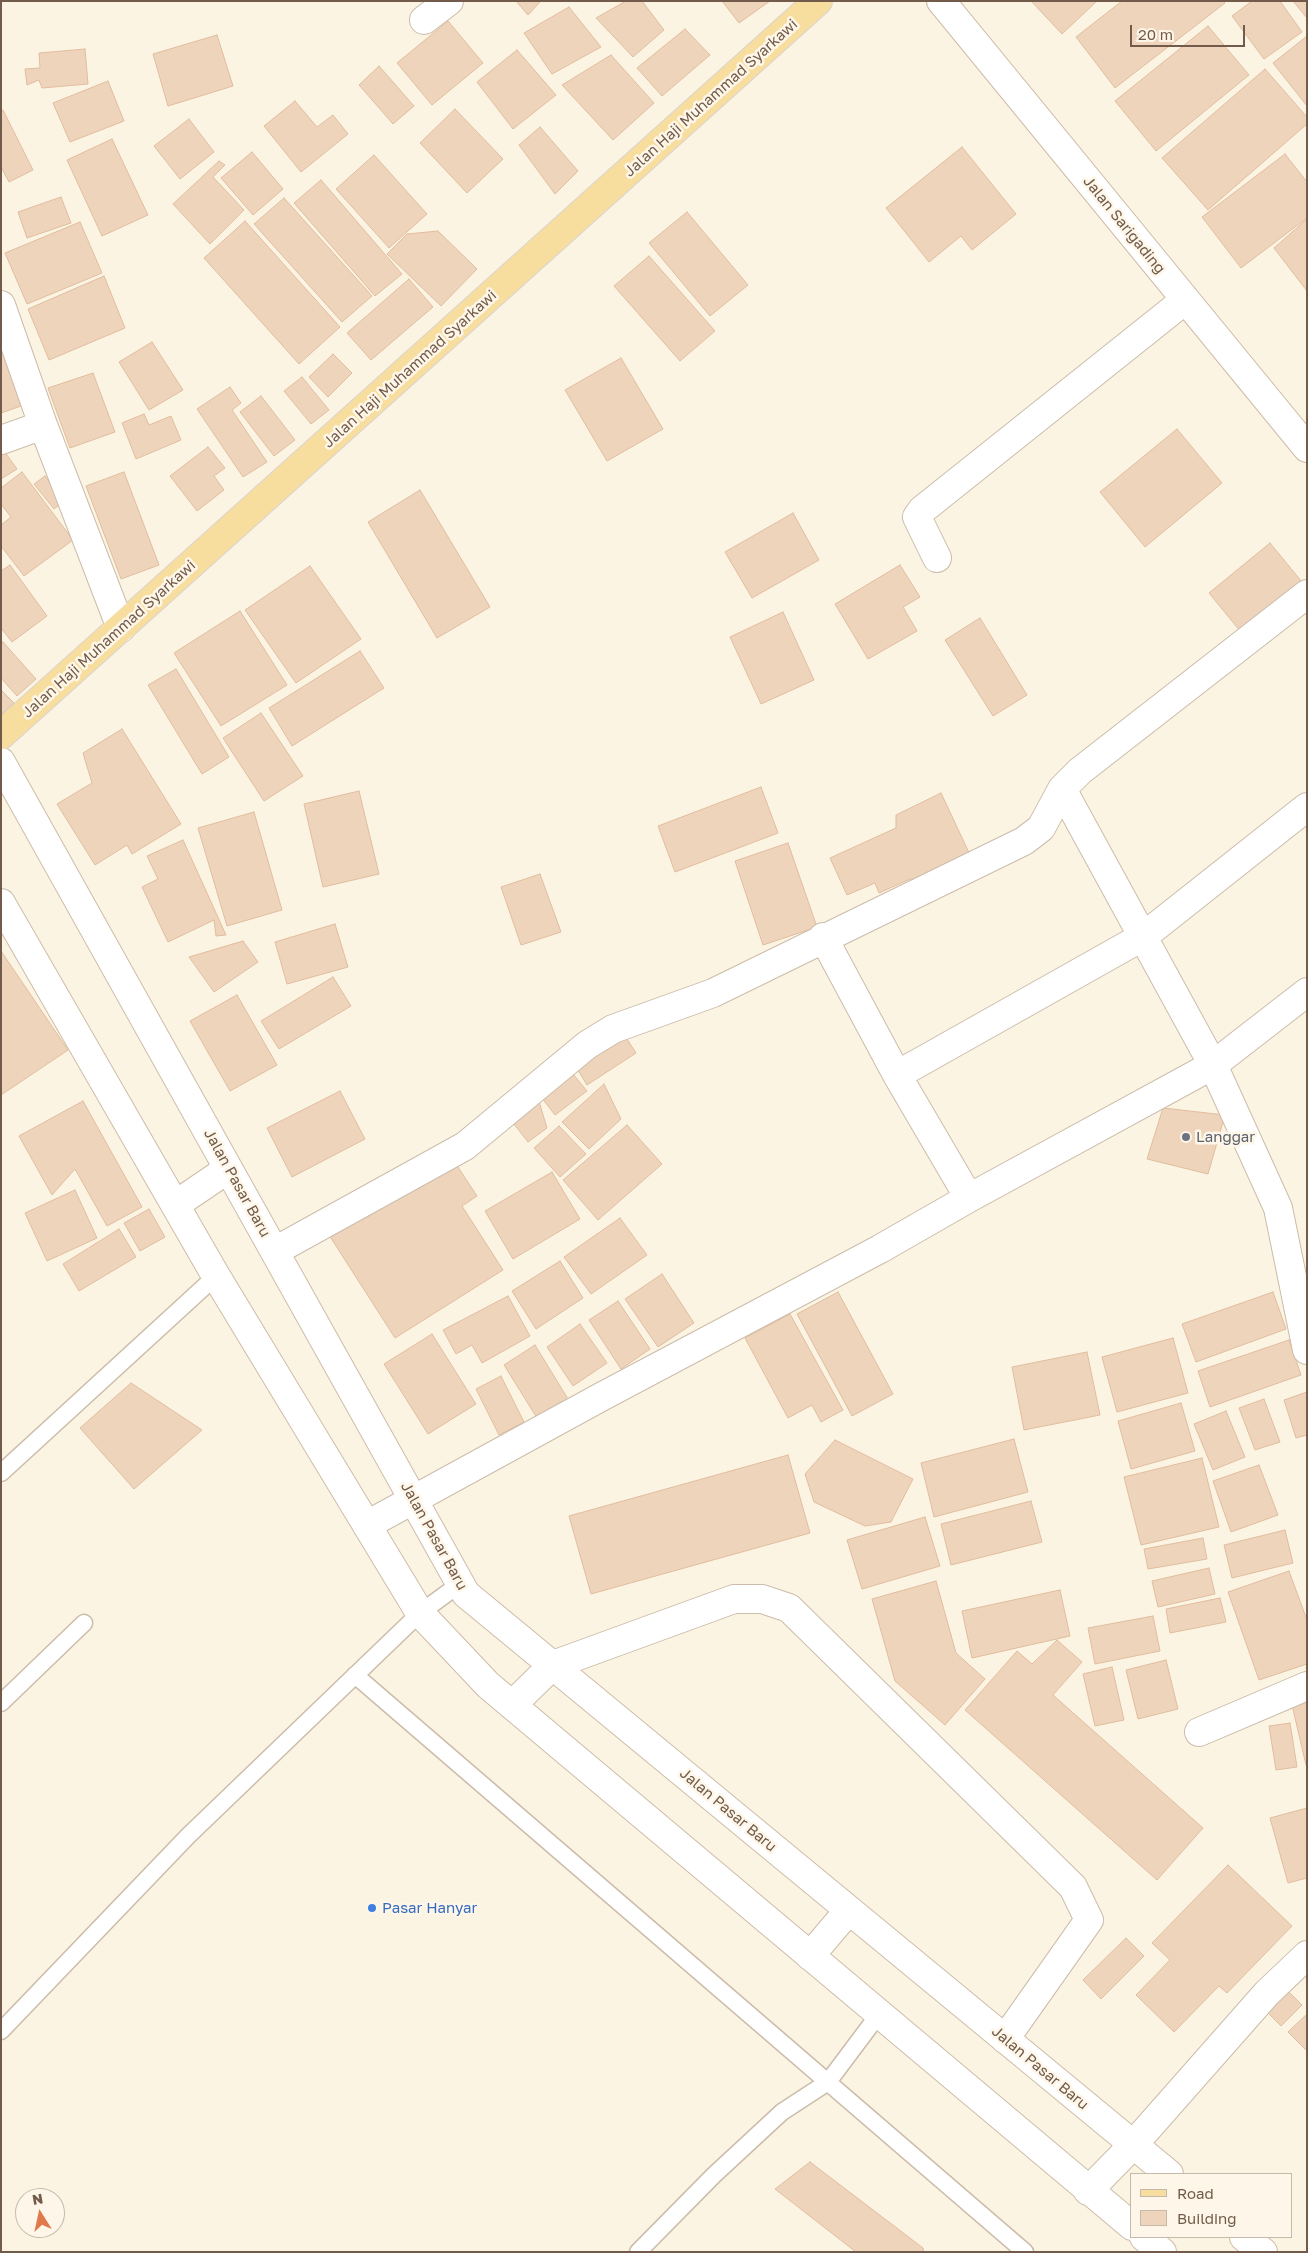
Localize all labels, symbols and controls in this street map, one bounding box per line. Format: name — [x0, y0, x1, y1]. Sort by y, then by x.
street label: Jalan Haji Muhammad Syarkawi — [621, 15, 801, 181]
scale bar — [1133, 15, 1248, 47]
text: 20 m — [1138, 25, 1173, 43]
street label: Jalan Sarigading — [1079, 173, 1169, 277]
street label: Jalan Haji Muhammad Syarkawi — [320, 286, 500, 452]
street label: Jalan Haji Muhammad Syarkawi — [19, 556, 199, 722]
street label: Jalan Pasar Baru — [200, 1126, 274, 1240]
place label: Langgar — [1196, 1128, 1255, 1146]
marker: Langgar — [1180, 1131, 1192, 1143]
street label: Jalan Pasar Baru — [397, 1479, 471, 1593]
street label: Jalan Pasar Baru — [676, 1764, 780, 1856]
place label: Pasar Hanyar — [382, 1899, 477, 1917]
marker: Pasar Hanyar — [366, 1902, 378, 1914]
street label: Jalan Pasar Baru — [988, 2022, 1092, 2114]
legend — [1130, 2173, 1293, 2238]
text: Road — [1177, 2184, 1214, 2202]
north arrow — [15, 2188, 65, 2238]
text: N — [31, 2189, 44, 2208]
text: Building — [1177, 2209, 1237, 2227]

